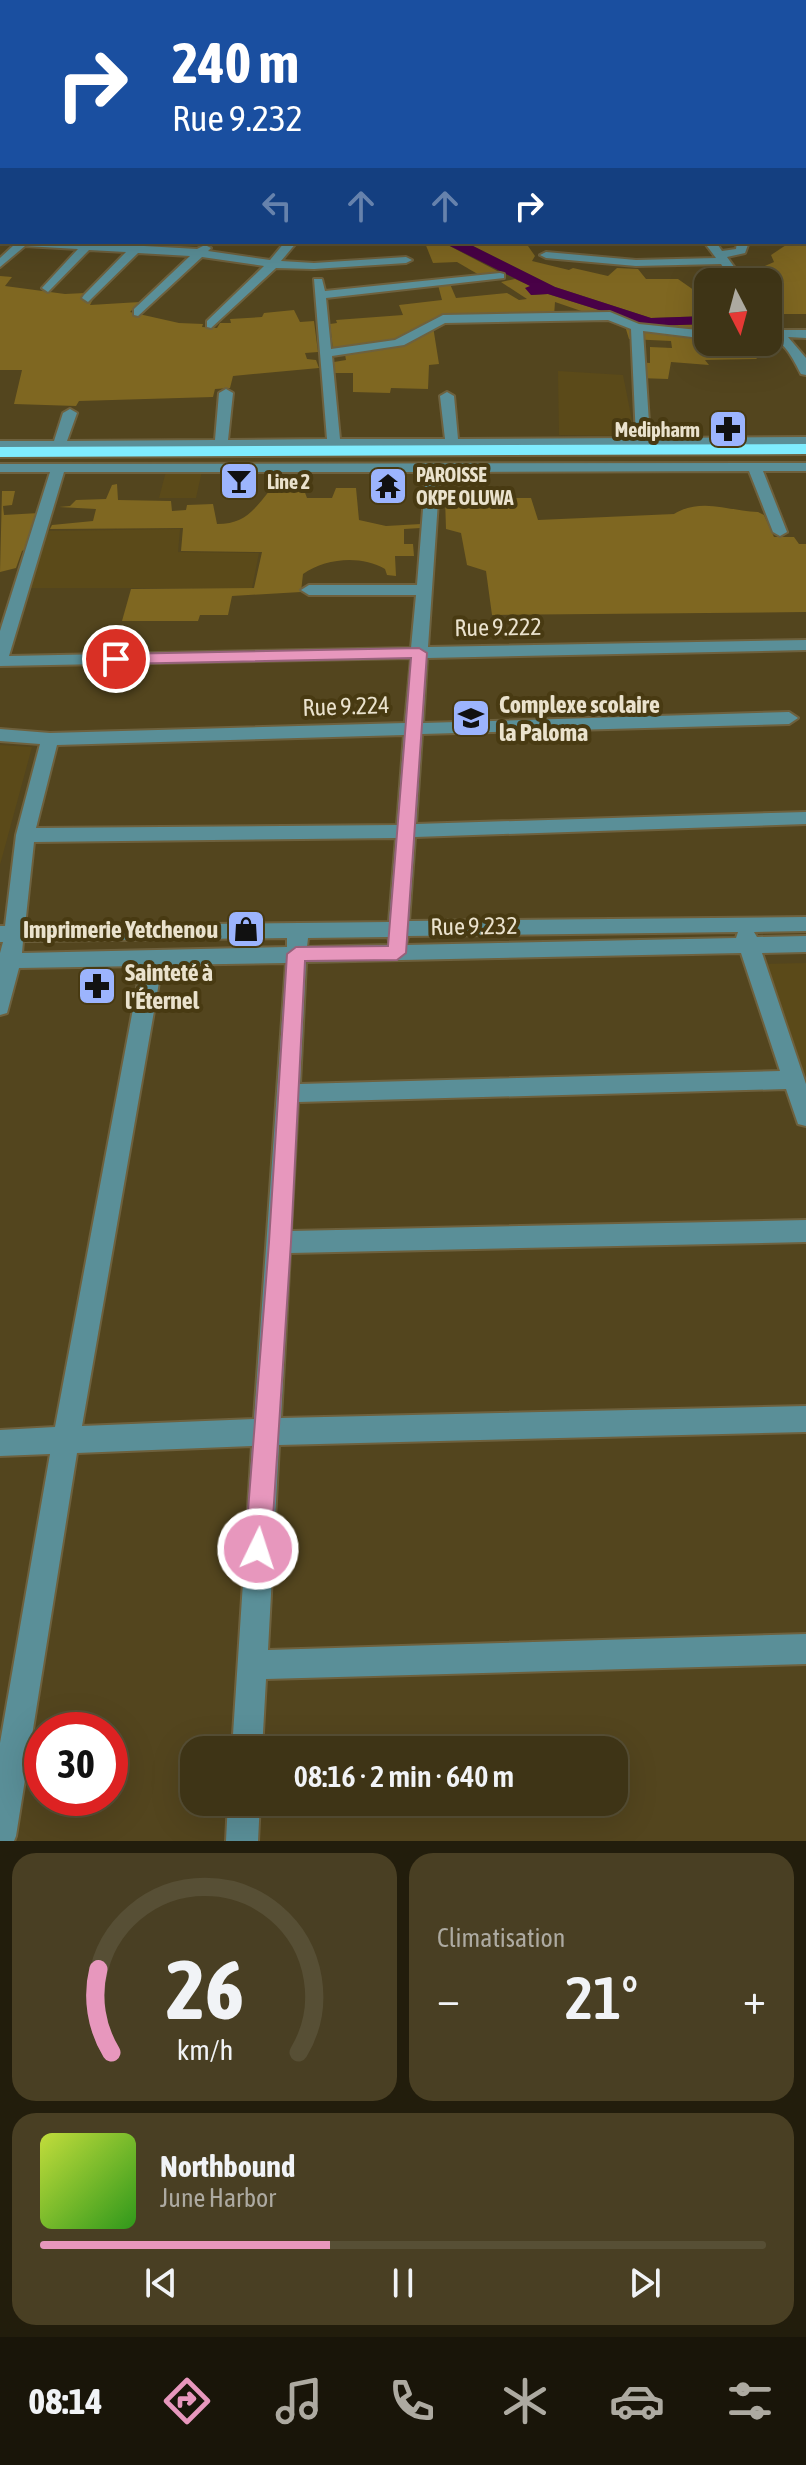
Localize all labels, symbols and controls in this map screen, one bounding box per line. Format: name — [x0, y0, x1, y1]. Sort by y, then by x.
text: 240 m — [172, 31, 299, 95]
icon: right — [40, 32, 144, 136]
text: Rue 9.232 — [172, 97, 303, 139]
icon: left — [255, 184, 299, 228]
icon: ahead — [339, 184, 383, 228]
icon: ahead — [423, 184, 467, 228]
icon: right — [507, 184, 551, 228]
north arrow — [694, 268, 782, 356]
map controls — [694, 268, 782, 356]
pharmacy icon: Medipharm — [707, 408, 749, 450]
place label: Medipharm — [615, 418, 700, 441]
bar icon: Line 2 — [218, 460, 260, 502]
place label: PAROISSE OKPE OLUWA — [416, 463, 514, 509]
temple icon: PAROISSE OKPE OLUWA — [367, 465, 409, 507]
place label: Line 2 — [267, 470, 310, 493]
street label: Rue 9.222 — [454, 613, 542, 641]
pin — [82, 625, 150, 693]
icon: arrive — [94, 637, 138, 681]
street label: Rue 9.224 — [302, 691, 390, 721]
place label: Complexe scolaire la Paloma — [499, 691, 660, 746]
school or university icon: Complexe scolaire la Paloma — [450, 697, 492, 739]
shop icon: Imprimerie Yetchenou — [225, 908, 267, 950]
street label: Rue 9.232 — [430, 912, 518, 940]
place label: Imprimerie Yetchenou — [23, 916, 218, 943]
place label: Sainteté à l'Éternel — [125, 959, 213, 1014]
pharmacy icon: Sainteté à l'Éternel — [76, 965, 118, 1007]
position arrow — [216, 1507, 300, 1591]
speed limit sign: 30 — [24, 1712, 128, 1816]
text: 08:16 · 2 min · 640 m — [294, 1759, 514, 1793]
text: Climatisation — [437, 1923, 565, 1953]
text: 26 — [165, 1941, 244, 2037]
text: 21° — [565, 1963, 638, 2032]
text: − — [437, 1973, 460, 2023]
text: + — [743, 1973, 766, 2023]
text: km/h — [176, 2033, 233, 2066]
text: Northbound — [160, 2149, 295, 2183]
text: June Harbor — [160, 2183, 276, 2213]
icon: previous — [139, 2261, 183, 2305]
icon: pause — [381, 2261, 425, 2305]
icon: next — [623, 2261, 667, 2305]
icon: directions — [159, 2373, 215, 2429]
icon: music — [271, 2373, 327, 2429]
icon: phone — [384, 2373, 440, 2429]
icon: climate — [497, 2373, 553, 2429]
icon: car — [609, 2373, 665, 2429]
icon: filters — [722, 2373, 778, 2429]
text: 08:14 — [28, 2380, 102, 2422]

